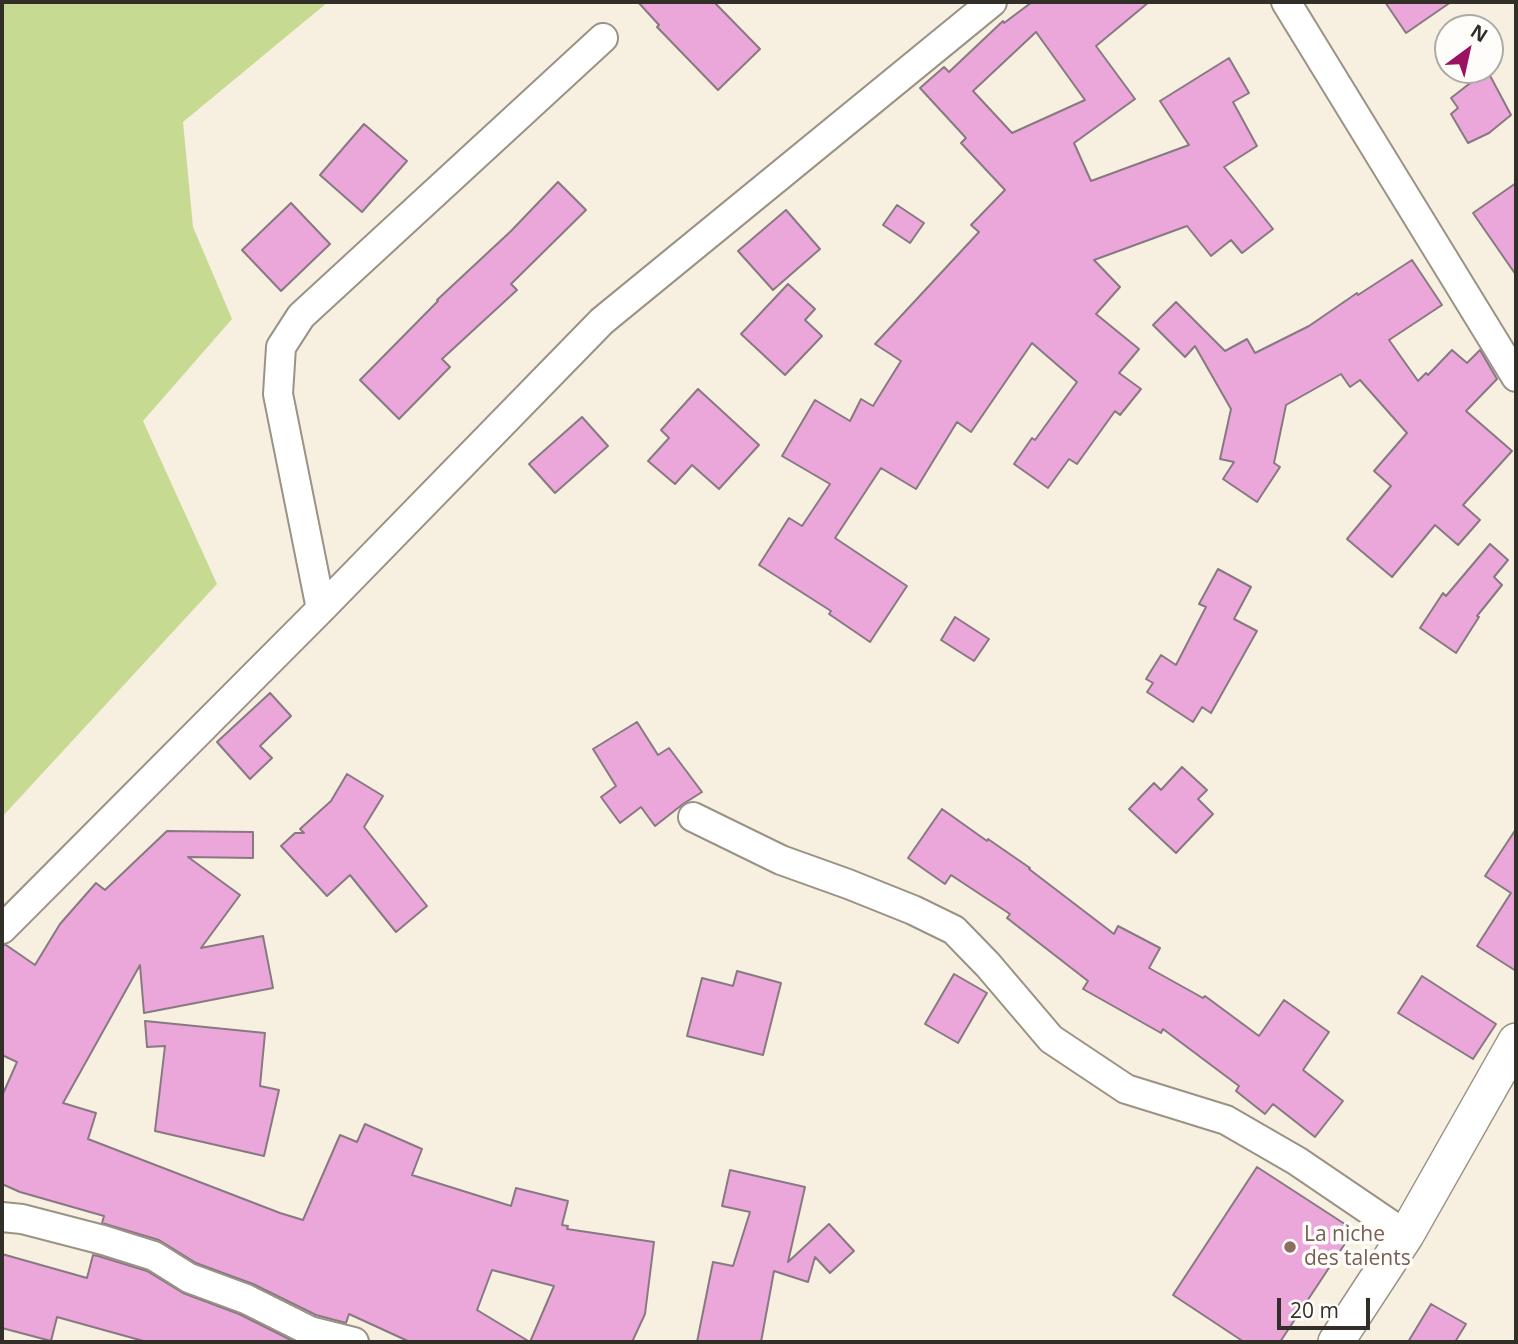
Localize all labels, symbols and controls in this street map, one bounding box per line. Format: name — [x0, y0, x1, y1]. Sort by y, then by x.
north arrow — [1434, 14, 1504, 84]
text: N — [1466, 18, 1493, 48]
place label: La niche des talents — [1304, 1222, 1411, 1272]
marker: La niche des talents — [1282, 1239, 1298, 1255]
scale bar — [1280, 1284, 1373, 1328]
text: 20 m — [1290, 1296, 1339, 1324]

